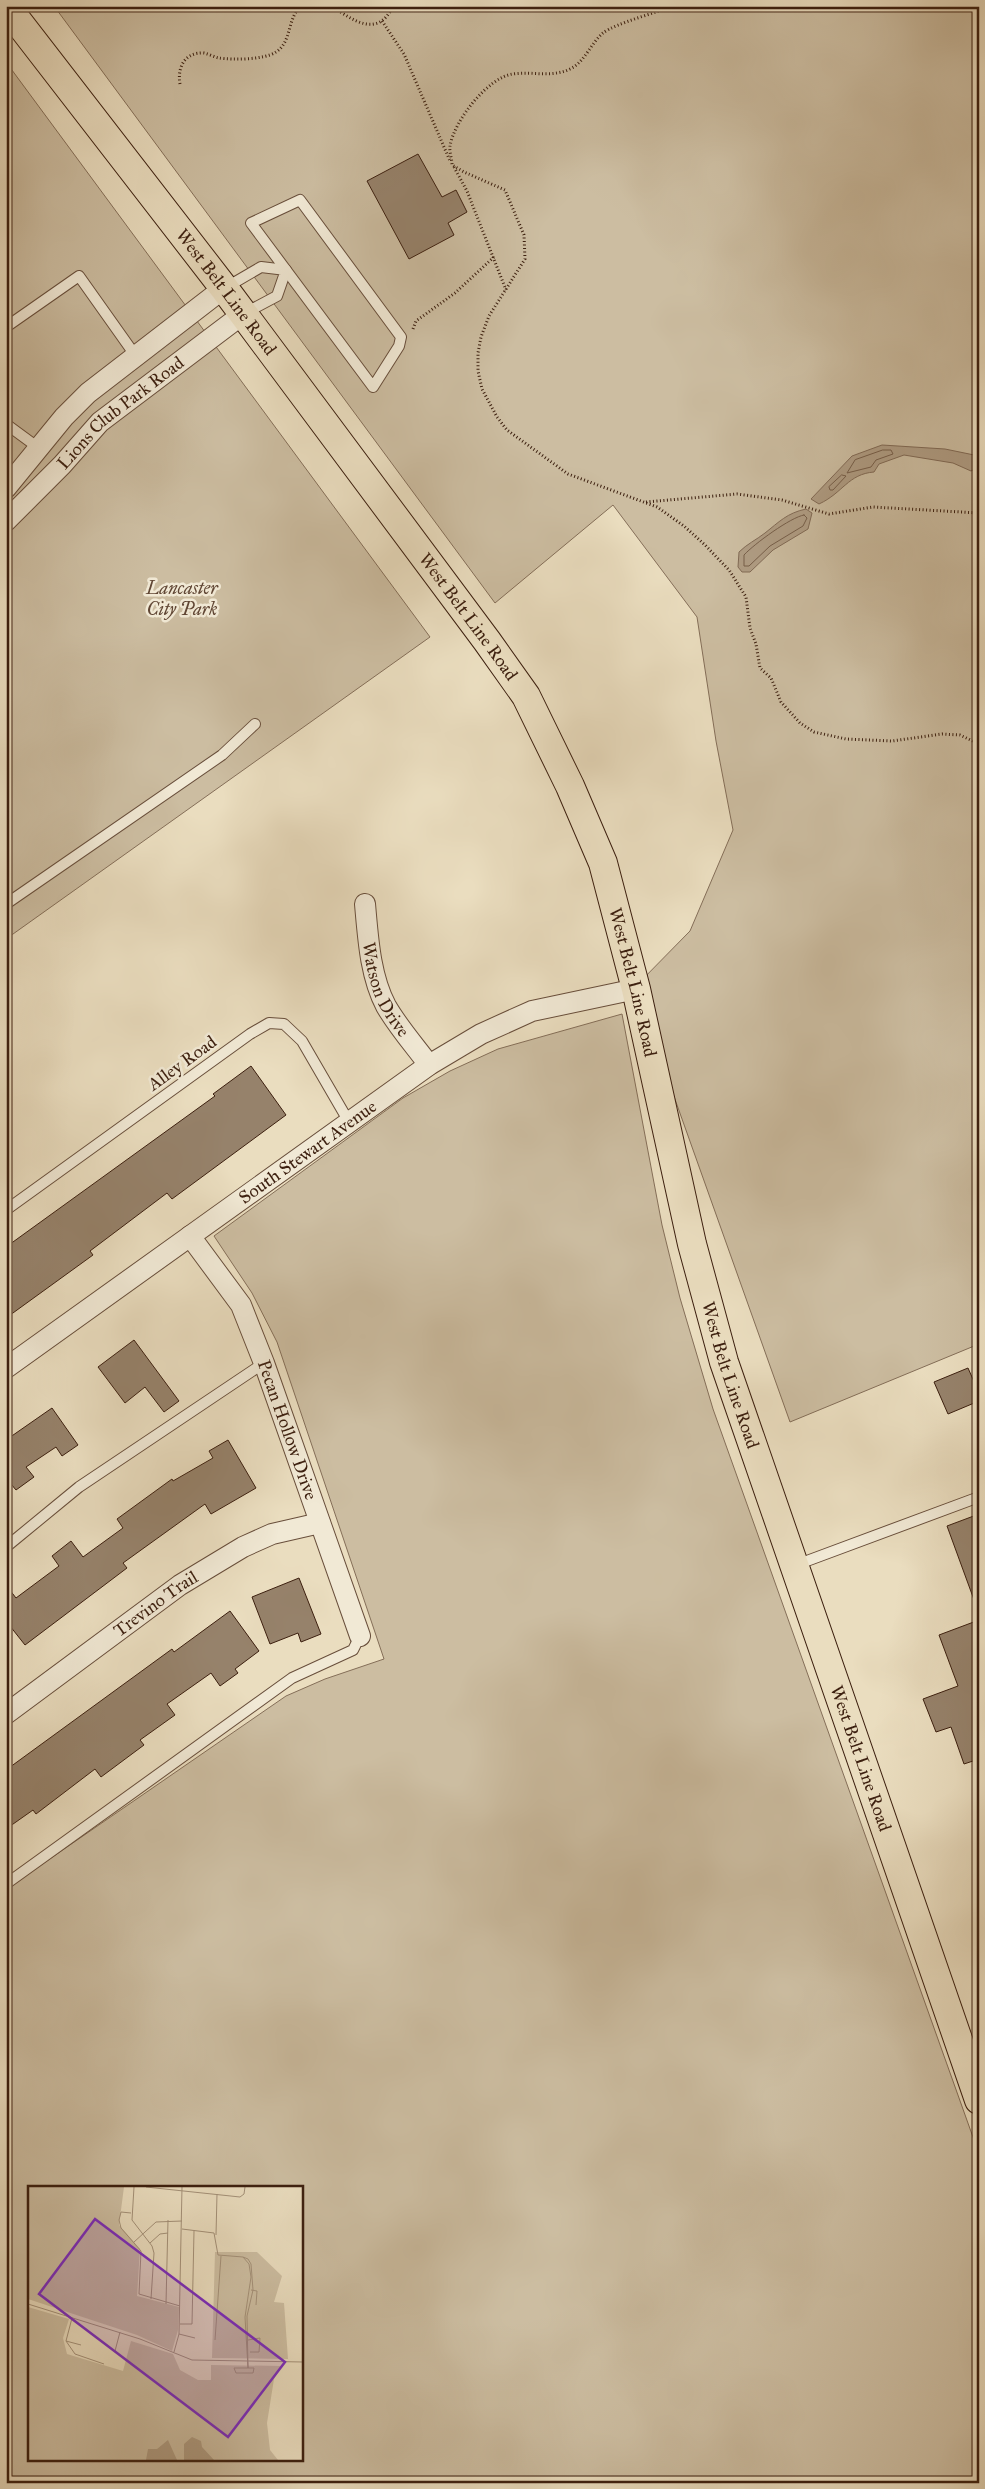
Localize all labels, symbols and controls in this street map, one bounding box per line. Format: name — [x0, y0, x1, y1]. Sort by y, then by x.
street label: West Belt Line Road — [171, 224, 281, 360]
street label: Lions Club Park Road — [52, 352, 188, 474]
street label: West Belt Line Road — [414, 549, 522, 685]
park label: Lancaster City Park — [145, 577, 219, 620]
street label: West Belt Line Road — [604, 905, 662, 1059]
street label: Watson Drive — [358, 941, 414, 1041]
street label: Alley Road — [142, 1031, 221, 1096]
street label: South Stewart Avenue — [234, 1095, 381, 1209]
street label: West Belt Line Road — [697, 1299, 764, 1452]
street label: Pecan Hollow Drive — [253, 1357, 322, 1503]
street label: Trevino Trail — [109, 1566, 202, 1641]
street label: West Belt Line Road — [826, 1683, 896, 1834]
inset map — [28, 2186, 302, 2462]

